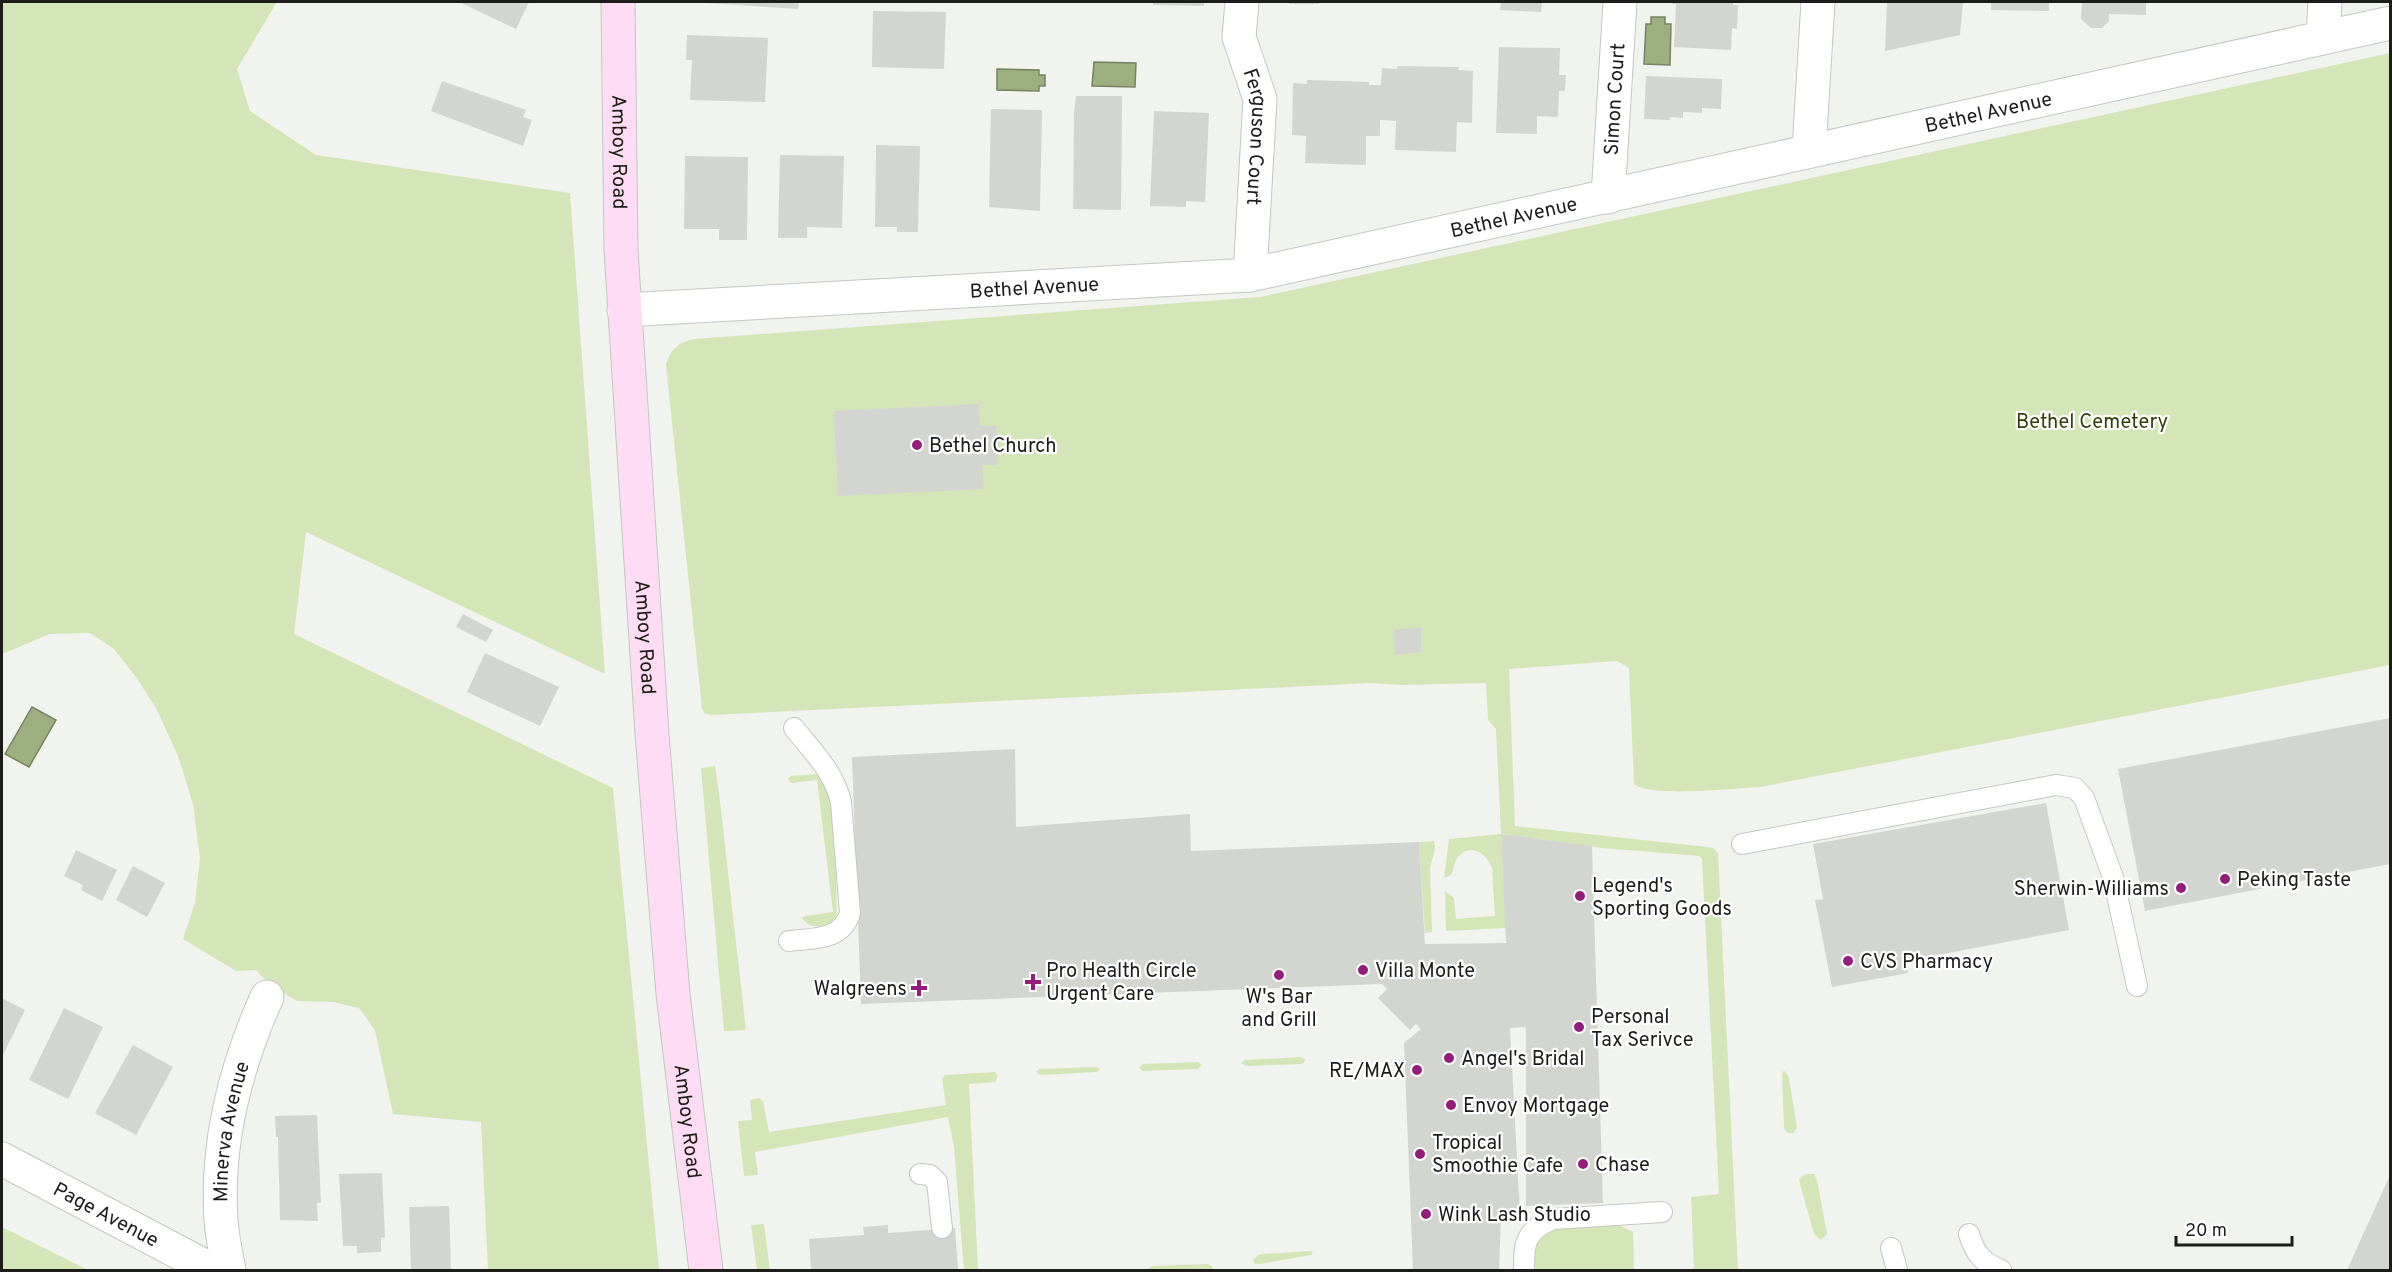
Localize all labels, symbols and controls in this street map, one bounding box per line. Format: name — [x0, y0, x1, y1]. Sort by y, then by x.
street label: Simon Court — [1600, 42, 1632, 156]
street label: Ferguson Court — [1236, 66, 1271, 206]
street label: Bethel Avenue — [1923, 87, 2055, 140]
street label: Amboy Road — [604, 94, 632, 210]
street label: Bethel Avenue — [1448, 192, 1580, 245]
street label: Bethel Avenue — [969, 272, 1100, 306]
park label: Bethel Cemetery — [2016, 410, 2168, 436]
place label: Bethel Church — [929, 434, 1056, 460]
marker: Bethel Church — [910, 438, 924, 452]
street label: Amboy Road — [627, 579, 660, 695]
place label: Peking Taste — [2237, 868, 2351, 894]
marker: Peking Taste — [2218, 872, 2232, 886]
place label: Legend's Sporting Goods — [1592, 874, 1732, 923]
place label: Sherwin-Williams — [2014, 877, 2169, 903]
marker: Sherwin-Williams — [2174, 881, 2188, 895]
marker: Legend's Sporting Goods — [1573, 889, 1587, 903]
place label: CVS Pharmacy — [1860, 950, 1993, 976]
marker: CVS Pharmacy — [1841, 954, 1855, 968]
place label: Pro Health Circle Urgent Care — [1046, 959, 1197, 1008]
place label: Villa Monte — [1375, 959, 1475, 985]
marker: Villa Monte — [1356, 963, 1370, 977]
marker: W's Bar and Grill — [1272, 968, 1286, 982]
marker: Pro Health Circle Urgent Care — [1024, 973, 1042, 991]
place label: Walgreens — [814, 977, 907, 1003]
marker: Walgreens — [912, 981, 926, 995]
place label: W's Bar and Grill — [1241, 985, 1317, 1034]
place label: Personal Tax Serivce — [1591, 1005, 1694, 1054]
marker: Personal Tax Serivce — [1572, 1020, 1586, 1034]
place label: Angel's Bridal — [1461, 1047, 1585, 1073]
marker: Angel's Bridal — [1442, 1051, 1456, 1065]
street label: Minerva Avenue — [209, 1058, 257, 1202]
place label: RE/MAX — [1329, 1059, 1405, 1085]
street label: Amboy Road — [667, 1063, 706, 1180]
marker: RE/MAX — [1410, 1063, 1424, 1077]
place label: Envoy Mortgage — [1463, 1094, 1609, 1120]
marker: Envoy Mortgage — [1444, 1098, 1458, 1112]
place label: Tropical Smoothie Cafe — [1432, 1131, 1563, 1180]
marker: Tropical Smoothie Cafe — [1413, 1147, 1427, 1161]
place label: Chase — [1595, 1153, 1650, 1179]
marker: Chase — [1576, 1157, 1590, 1171]
street label: Page Avenue — [48, 1177, 163, 1254]
place label: Wink Lash Studio — [1438, 1203, 1591, 1229]
marker: Wink Lash Studio — [1419, 1207, 1433, 1221]
scale bar — [2176, 1209, 2292, 1247]
text: 20 m — [2185, 1220, 2227, 1243]

